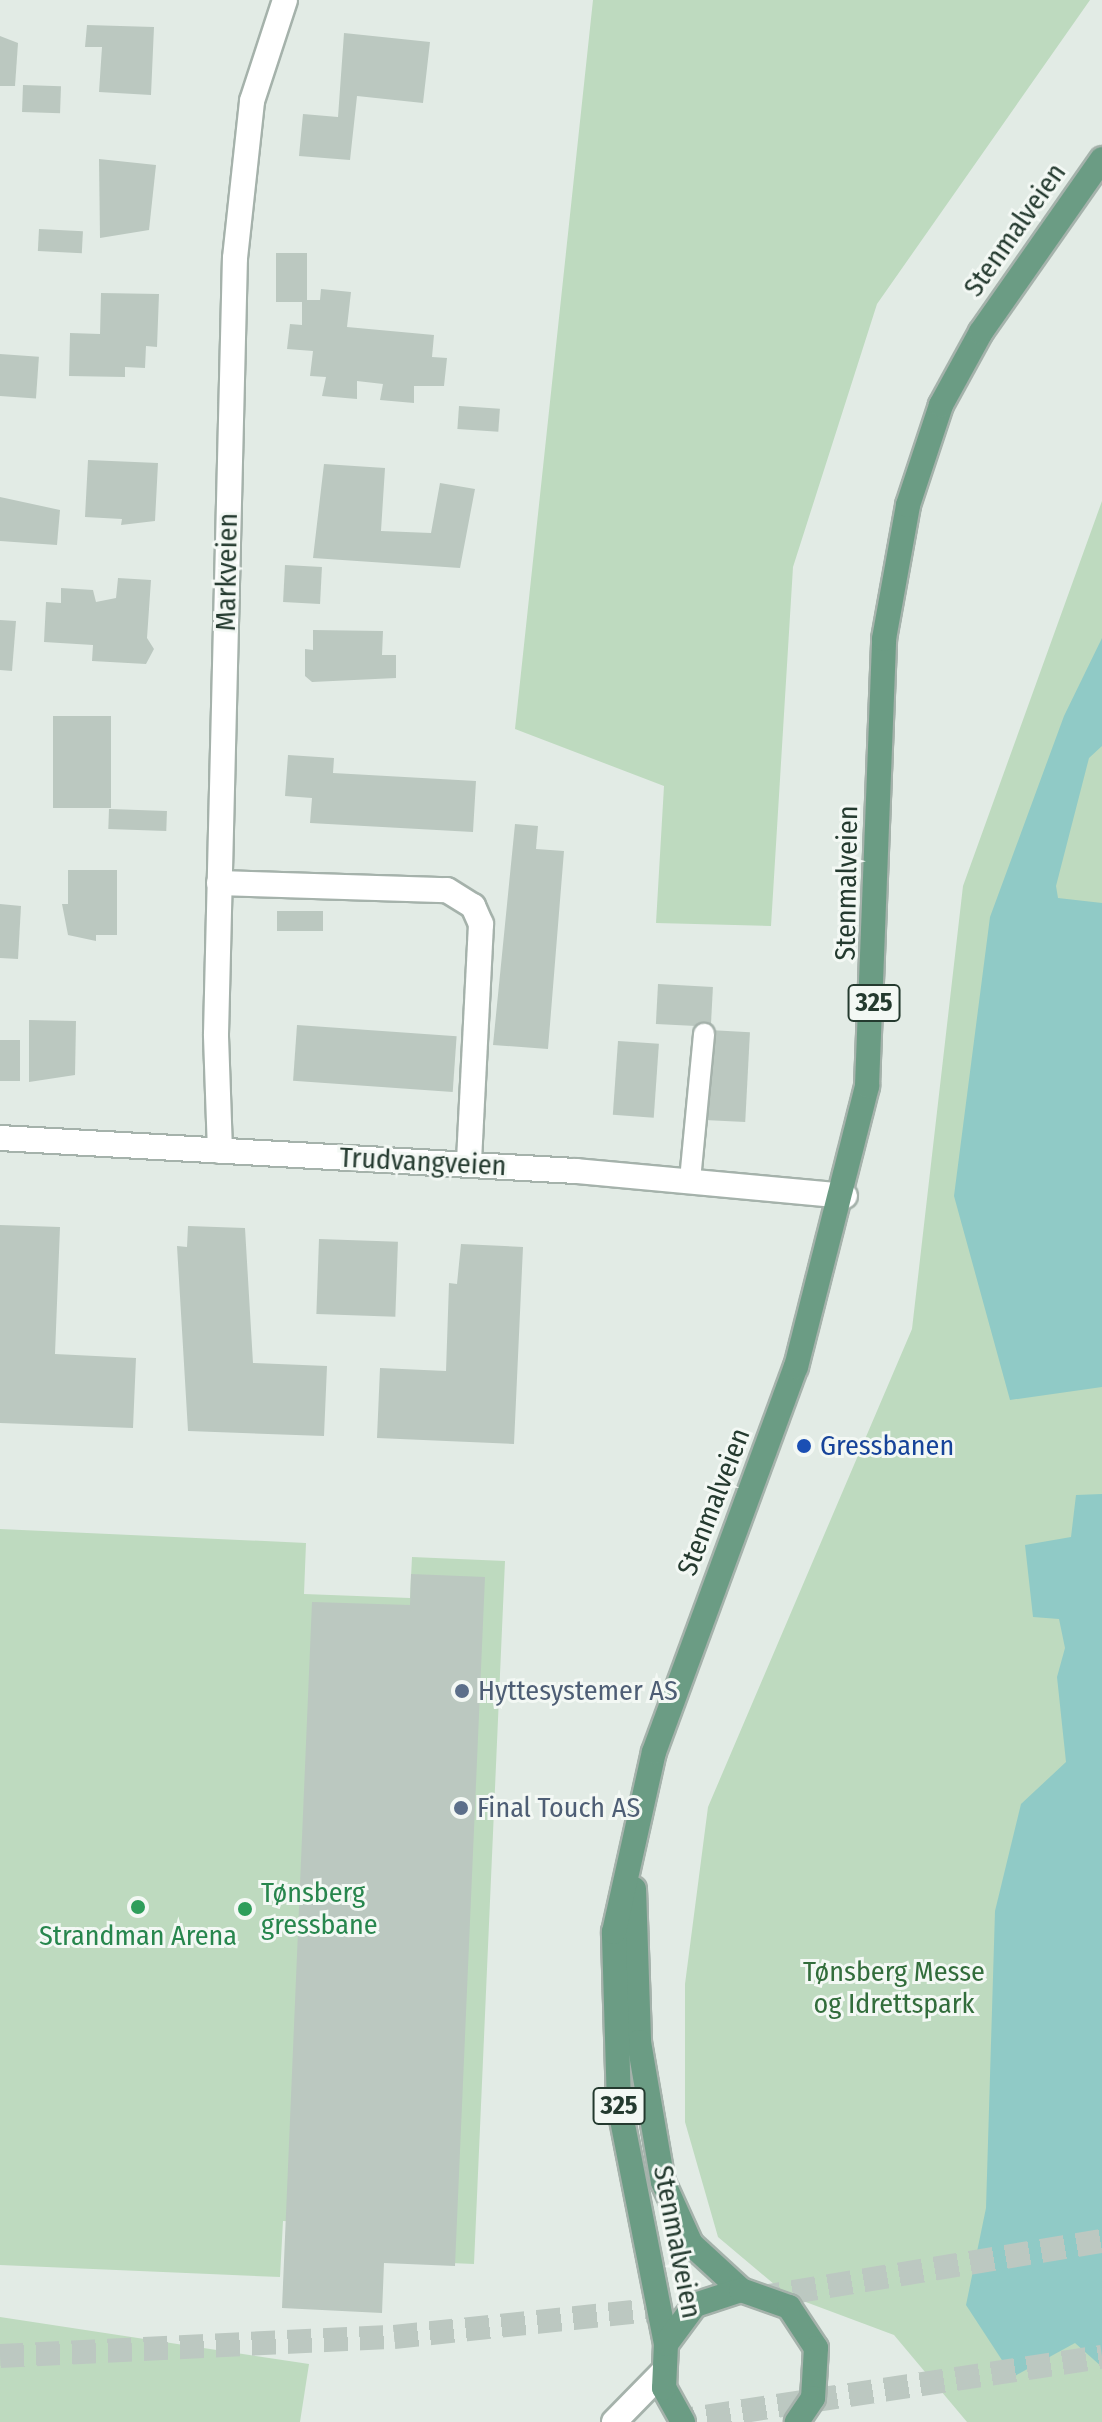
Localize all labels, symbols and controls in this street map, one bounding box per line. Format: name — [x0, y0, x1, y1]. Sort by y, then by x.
street label: Stenmalveien — [957, 157, 1073, 303]
street label: Markveien — [209, 513, 245, 631]
street label: Stenmalveien — [829, 805, 865, 961]
road number: 325 — [846, 981, 902, 1025]
street label: Trudvangveien — [339, 1141, 507, 1183]
street label: Stenmalveien — [671, 1424, 757, 1580]
place label: Gressbanen — [820, 1429, 954, 1463]
marker: Gressbanen — [795, 1437, 813, 1455]
place label: Hyttesystemer AS — [478, 1674, 678, 1708]
marker: Hyttesystemer AS — [453, 1682, 471, 1700]
place label: Final Touch AS — [477, 1791, 640, 1825]
marker: Final Touch AS — [452, 1799, 470, 1817]
place label: Tønsberg gressbane — [261, 1876, 378, 1942]
marker: Strandman Arena — [129, 1898, 147, 1916]
marker: Tønsberg gressbane — [236, 1900, 254, 1918]
place label: Strandman Arena — [39, 1919, 237, 1953]
park label: Tønsberg Messe og Idrettspark — [803, 1955, 985, 2021]
road number: 325 — [591, 2084, 647, 2128]
street label: Stenmalveien — [646, 2163, 708, 2321]

